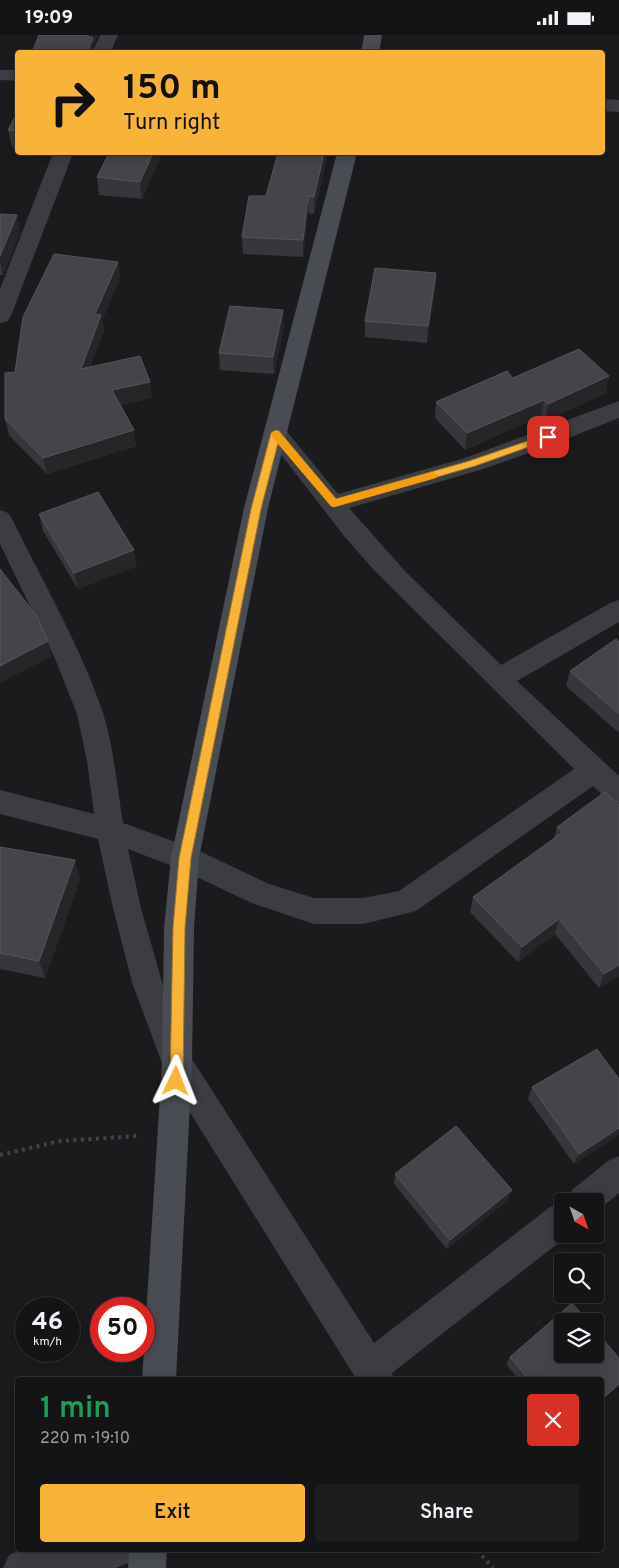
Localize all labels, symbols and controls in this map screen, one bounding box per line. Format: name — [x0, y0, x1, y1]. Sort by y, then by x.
text: 19:09 — [25, 6, 73, 30]
text: 150 m — [123, 67, 221, 111]
icon: right — [40, 70, 105, 135]
text: Turn right — [123, 110, 220, 137]
pin — [527, 416, 569, 458]
icon: arrive — [534, 423, 562, 451]
position arrow — [149, 1054, 201, 1106]
north arrow — [554, 1193, 604, 1243]
map controls — [554, 1193, 604, 1363]
button: search — [554, 1253, 604, 1303]
speed limit sign: 50 — [90, 1297, 155, 1362]
text: 46 — [32, 1307, 63, 1339]
button: layers — [554, 1313, 604, 1363]
text: km/h — [33, 1334, 62, 1350]
text: 1 min — [40, 1391, 111, 1428]
button: close — [527, 1394, 579, 1446]
text: 220 m · 19:10 — [40, 1429, 130, 1449]
button: Exit — [40, 1484, 305, 1542]
button: Share — [315, 1484, 579, 1542]

